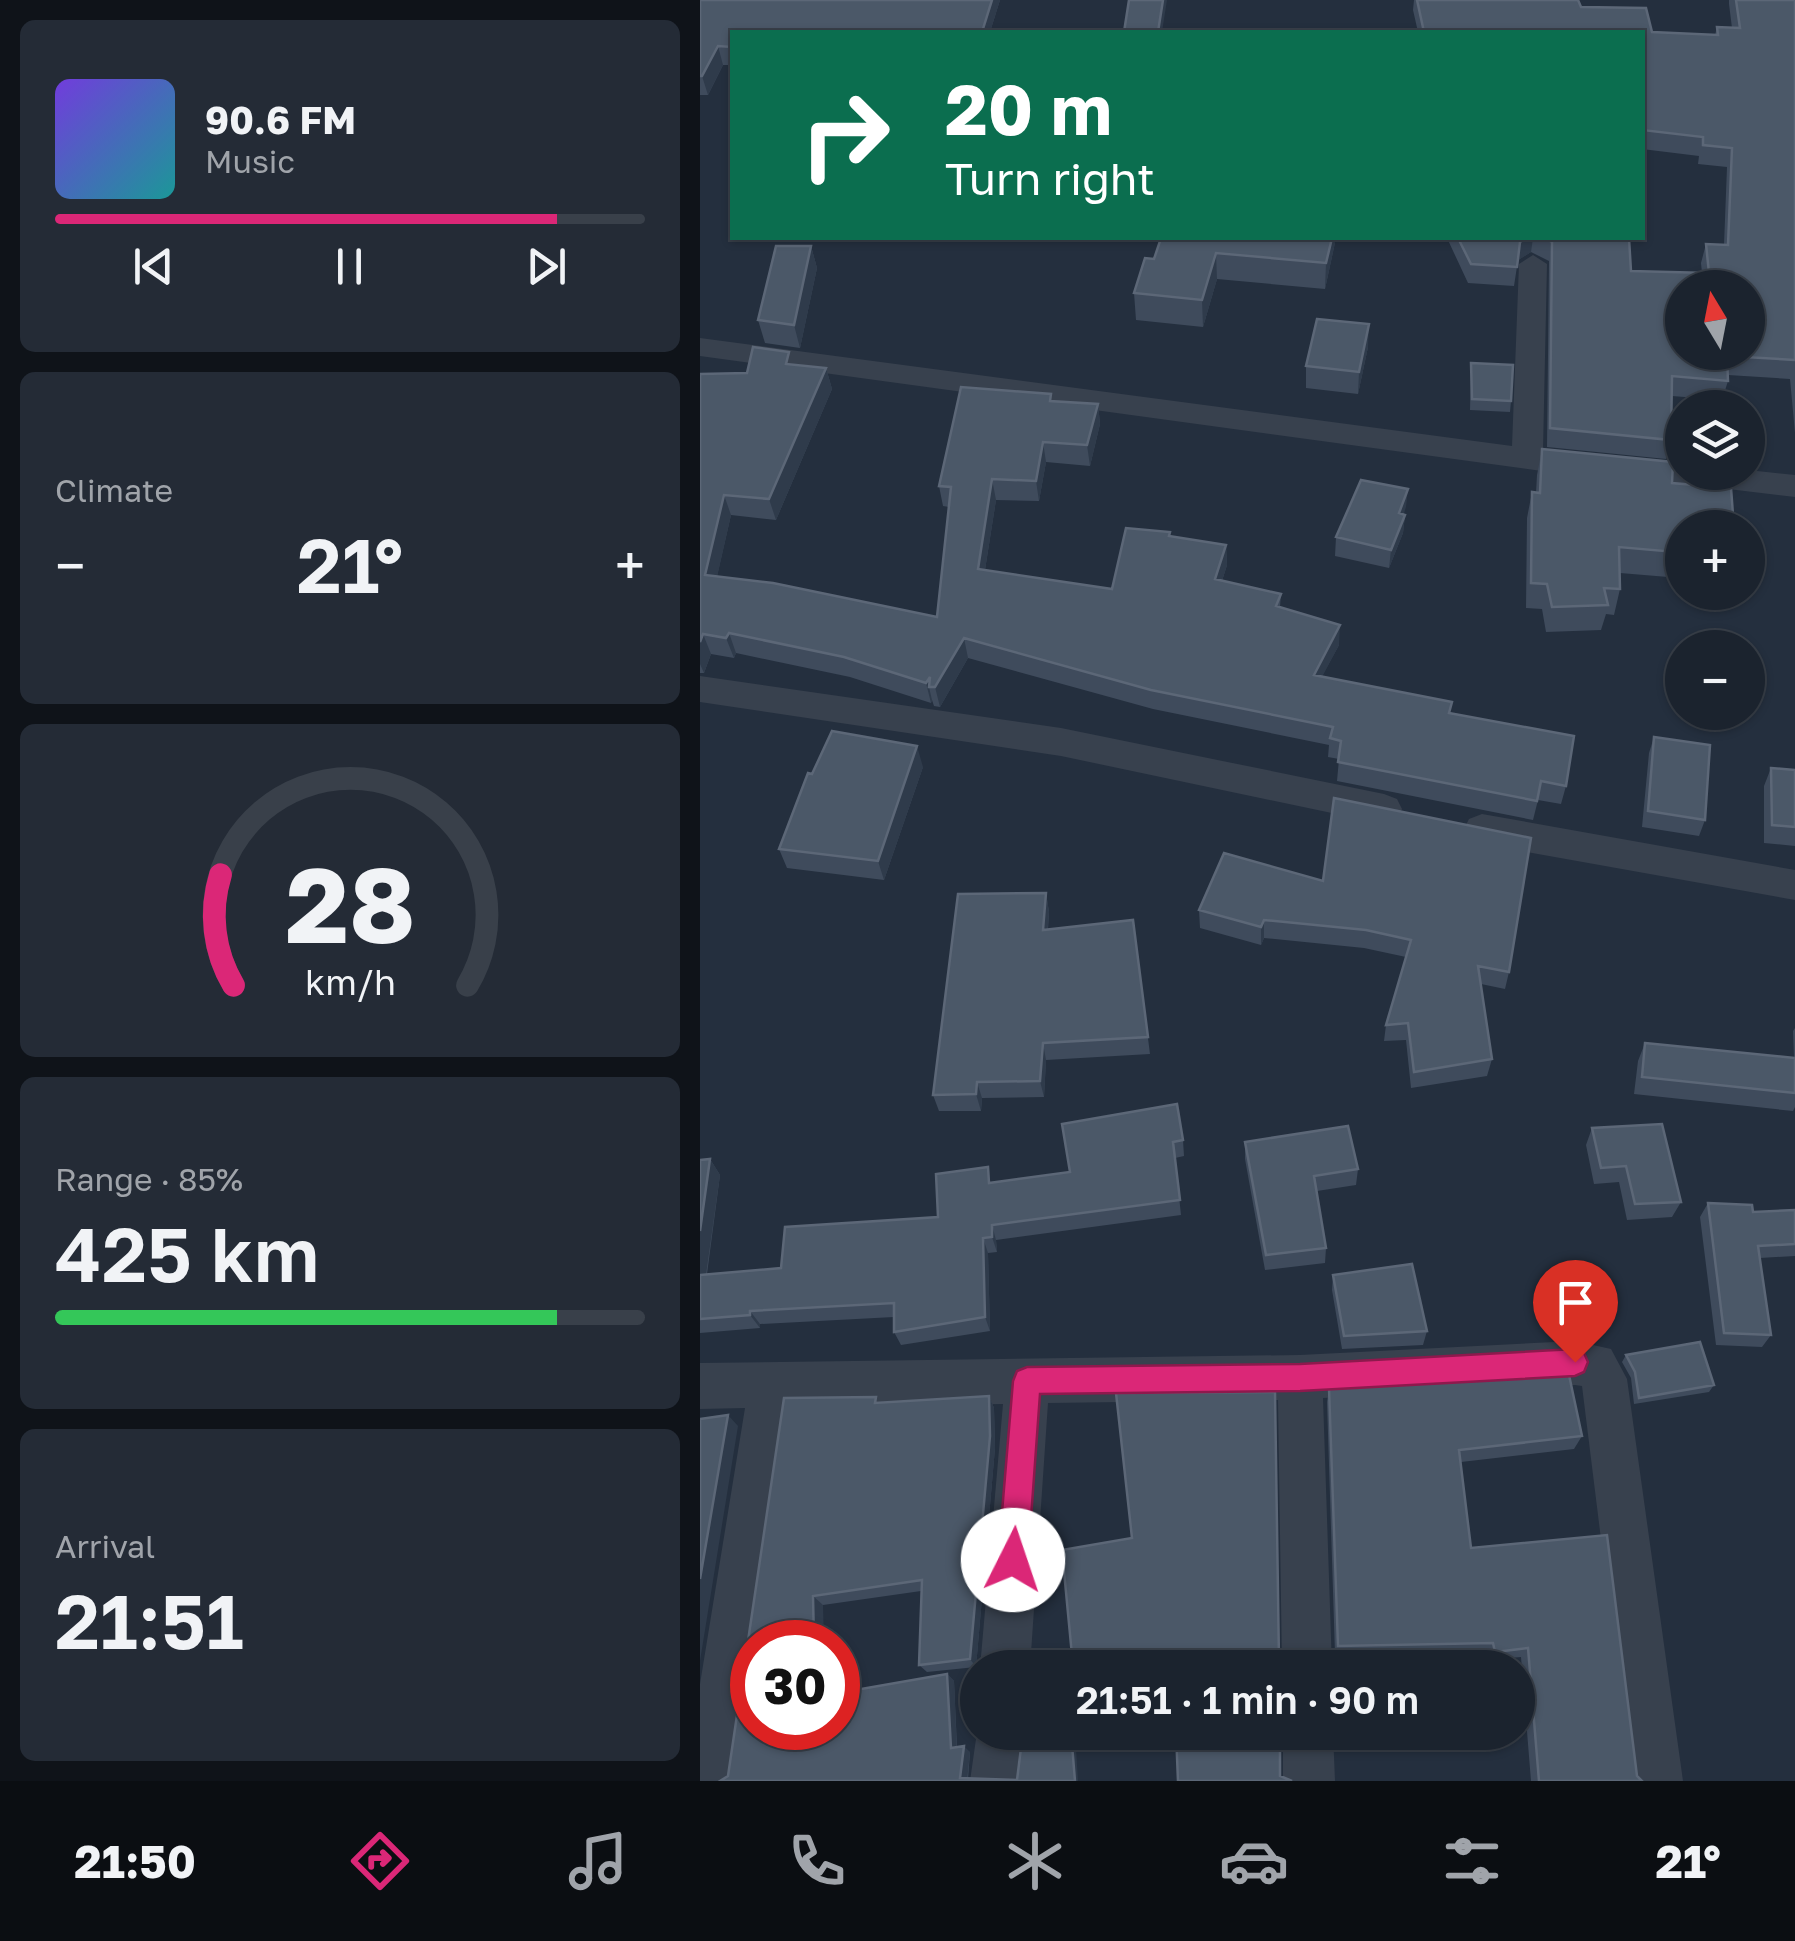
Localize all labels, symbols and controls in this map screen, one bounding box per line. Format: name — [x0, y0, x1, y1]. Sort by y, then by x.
text: 20 m — [945, 66, 1112, 150]
icon: right — [780, 70, 910, 200]
text: 90.6 FM — [205, 97, 356, 142]
text: Music — [205, 142, 295, 180]
text: Turn right — [945, 151, 1155, 205]
icon: previous — [126, 239, 181, 294]
icon: pause — [322, 239, 377, 294]
icon: next — [519, 239, 574, 294]
north arrow — [1665, 270, 1765, 370]
map controls — [1665, 270, 1765, 730]
button: layers — [1665, 390, 1765, 490]
text: Climate — [55, 471, 173, 509]
button: + — [1665, 510, 1765, 610]
text: 21° — [297, 519, 403, 610]
text: − — [55, 532, 85, 598]
text: + — [615, 532, 645, 598]
button: − — [1665, 630, 1765, 730]
text: 28 — [285, 841, 415, 966]
text: km/h — [305, 960, 395, 1003]
text: Range · 85% — [55, 1160, 243, 1198]
text: 425 km — [55, 1208, 319, 1299]
pin — [1533, 1260, 1618, 1363]
icon: arrive — [1548, 1275, 1603, 1330]
position arrow — [961, 1508, 1065, 1612]
text: Arrival — [55, 1527, 155, 1565]
text: 21:51 — [55, 1575, 244, 1666]
speed limit sign: 30 — [730, 1620, 860, 1750]
text: 21:51 · 1 min · 90 m — [1076, 1677, 1419, 1722]
icon: directions — [345, 1826, 415, 1896]
icon: music — [563, 1826, 633, 1896]
icon: phone — [782, 1826, 852, 1896]
icon: climate — [1000, 1826, 1070, 1896]
icon: car — [1219, 1826, 1289, 1896]
icon: filters — [1437, 1826, 1507, 1896]
text: 21:50 — [74, 1834, 196, 1888]
text: 21° — [1656, 1834, 1721, 1888]

